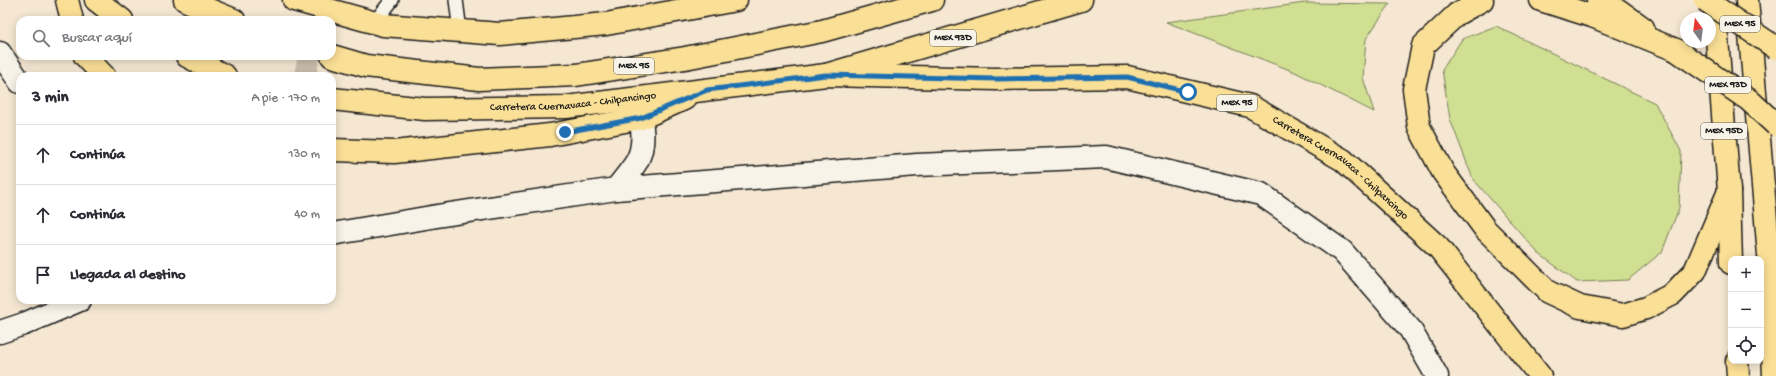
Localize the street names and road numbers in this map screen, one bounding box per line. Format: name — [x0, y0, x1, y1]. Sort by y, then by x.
road number: MEX 95 — [1720, 16, 1760, 32]
road number: MEX 93D — [930, 30, 976, 46]
road number: MEX 95 — [614, 58, 654, 74]
road number: MEX 93D — [1705, 77, 1751, 93]
street label: Carretera Cuernavaca - Chilpancingo — [490, 90, 657, 114]
road number: MEX 95 — [1217, 95, 1257, 111]
street label: Carretera Cuernavaca - Chilpancingo — [1270, 114, 1411, 223]
road number: MEX 95D — [1701, 123, 1747, 139]

